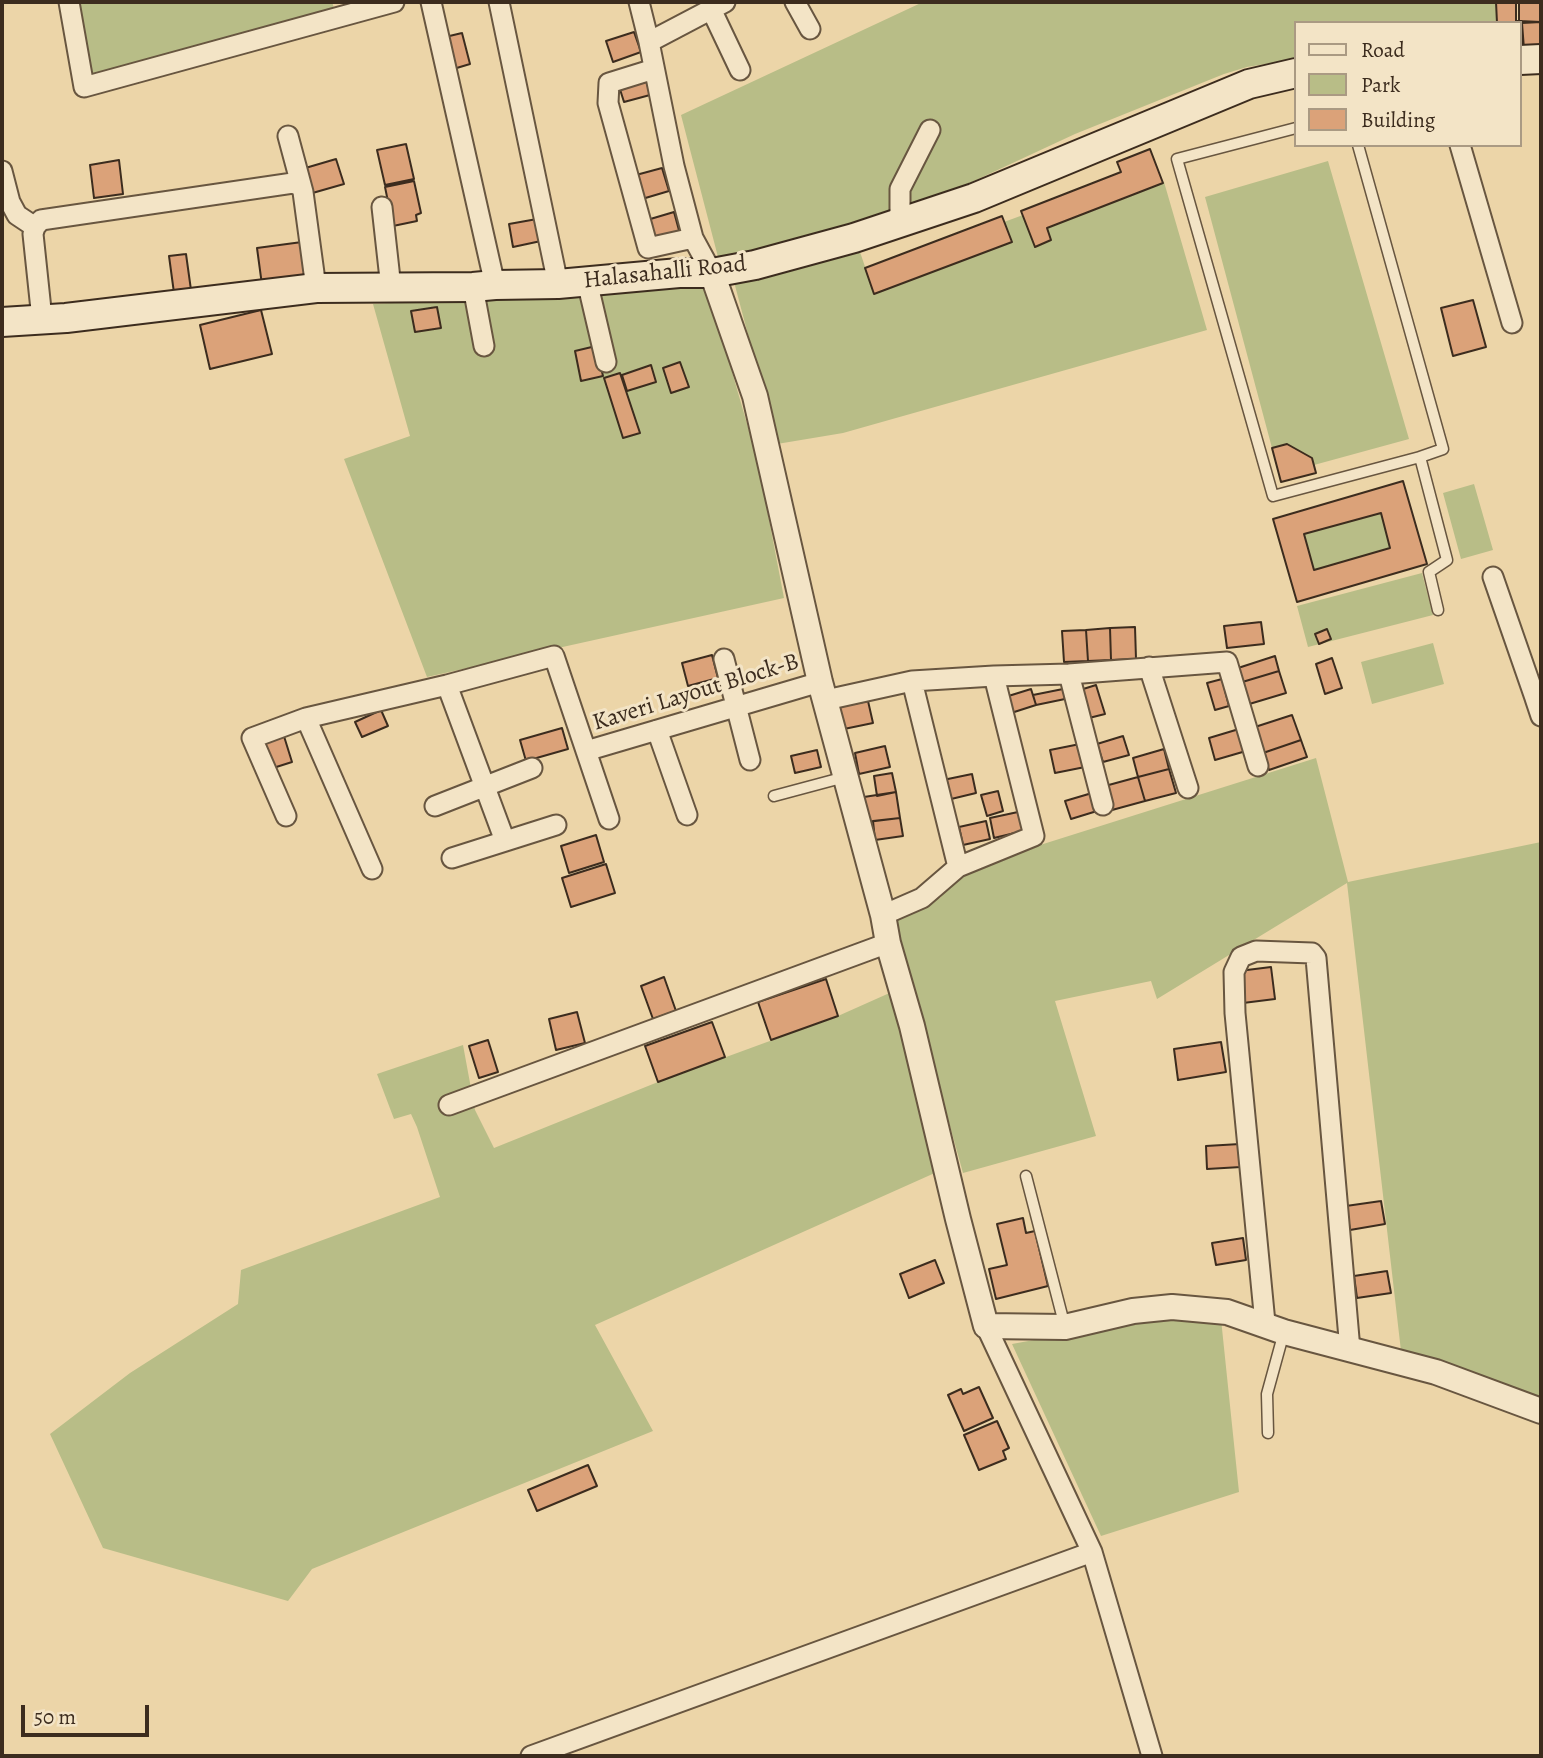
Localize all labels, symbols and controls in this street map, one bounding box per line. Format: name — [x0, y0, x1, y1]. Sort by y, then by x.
legend — [1294, 21, 1522, 147]
text: Road — [1361, 36, 1405, 64]
text: Park — [1361, 71, 1400, 99]
text: Building — [1361, 106, 1435, 134]
street label: Halasahalli Road — [582, 250, 748, 296]
street label: Kaveri Layout Block-B — [589, 648, 803, 738]
scale bar — [24, 1692, 152, 1736]
text: 50 m — [34, 1703, 76, 1731]

